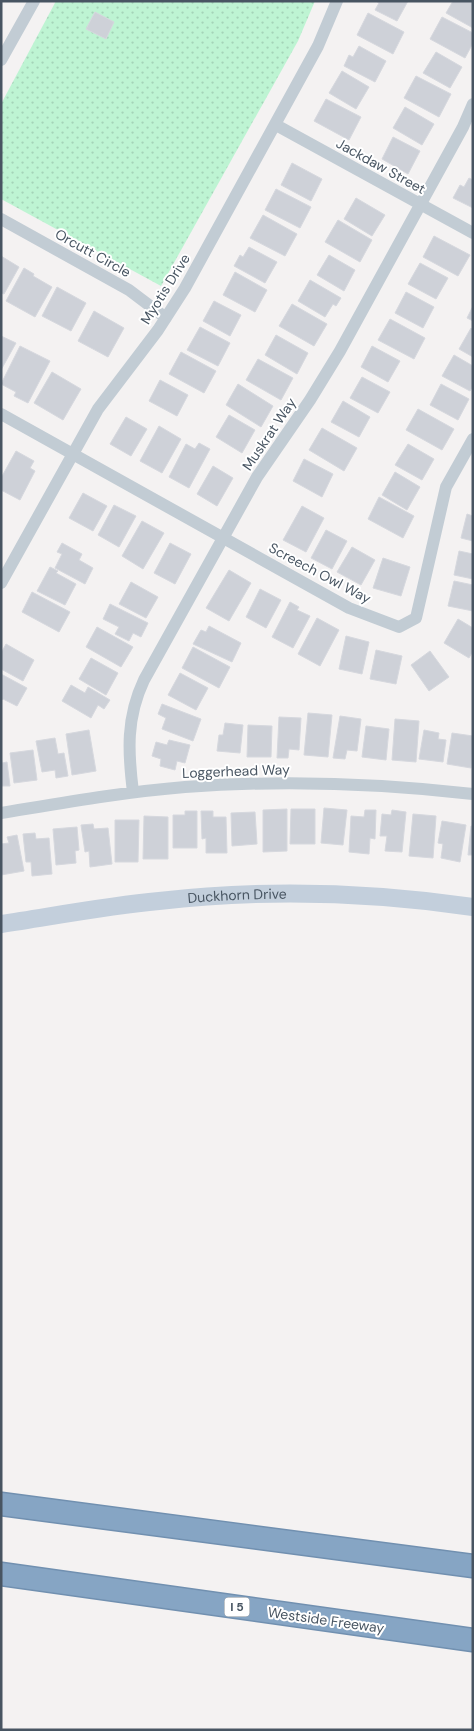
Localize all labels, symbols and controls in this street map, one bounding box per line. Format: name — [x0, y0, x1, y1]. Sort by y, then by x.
street label: Jackdaw Street — [333, 134, 429, 198]
street label: Orcutt Circle — [52, 225, 134, 281]
street label: Myotis Drive — [136, 250, 194, 328]
street label: Muskrat Way — [238, 394, 300, 474]
street label: Screech Owl Way — [266, 538, 374, 608]
street label: Loggerhead Way — [182, 760, 290, 782]
street label: Duckhorn Drive — [187, 885, 287, 907]
road number: I 5 — [224, 1598, 250, 1616]
street label: Westside Freeway — [267, 1603, 386, 1637]

